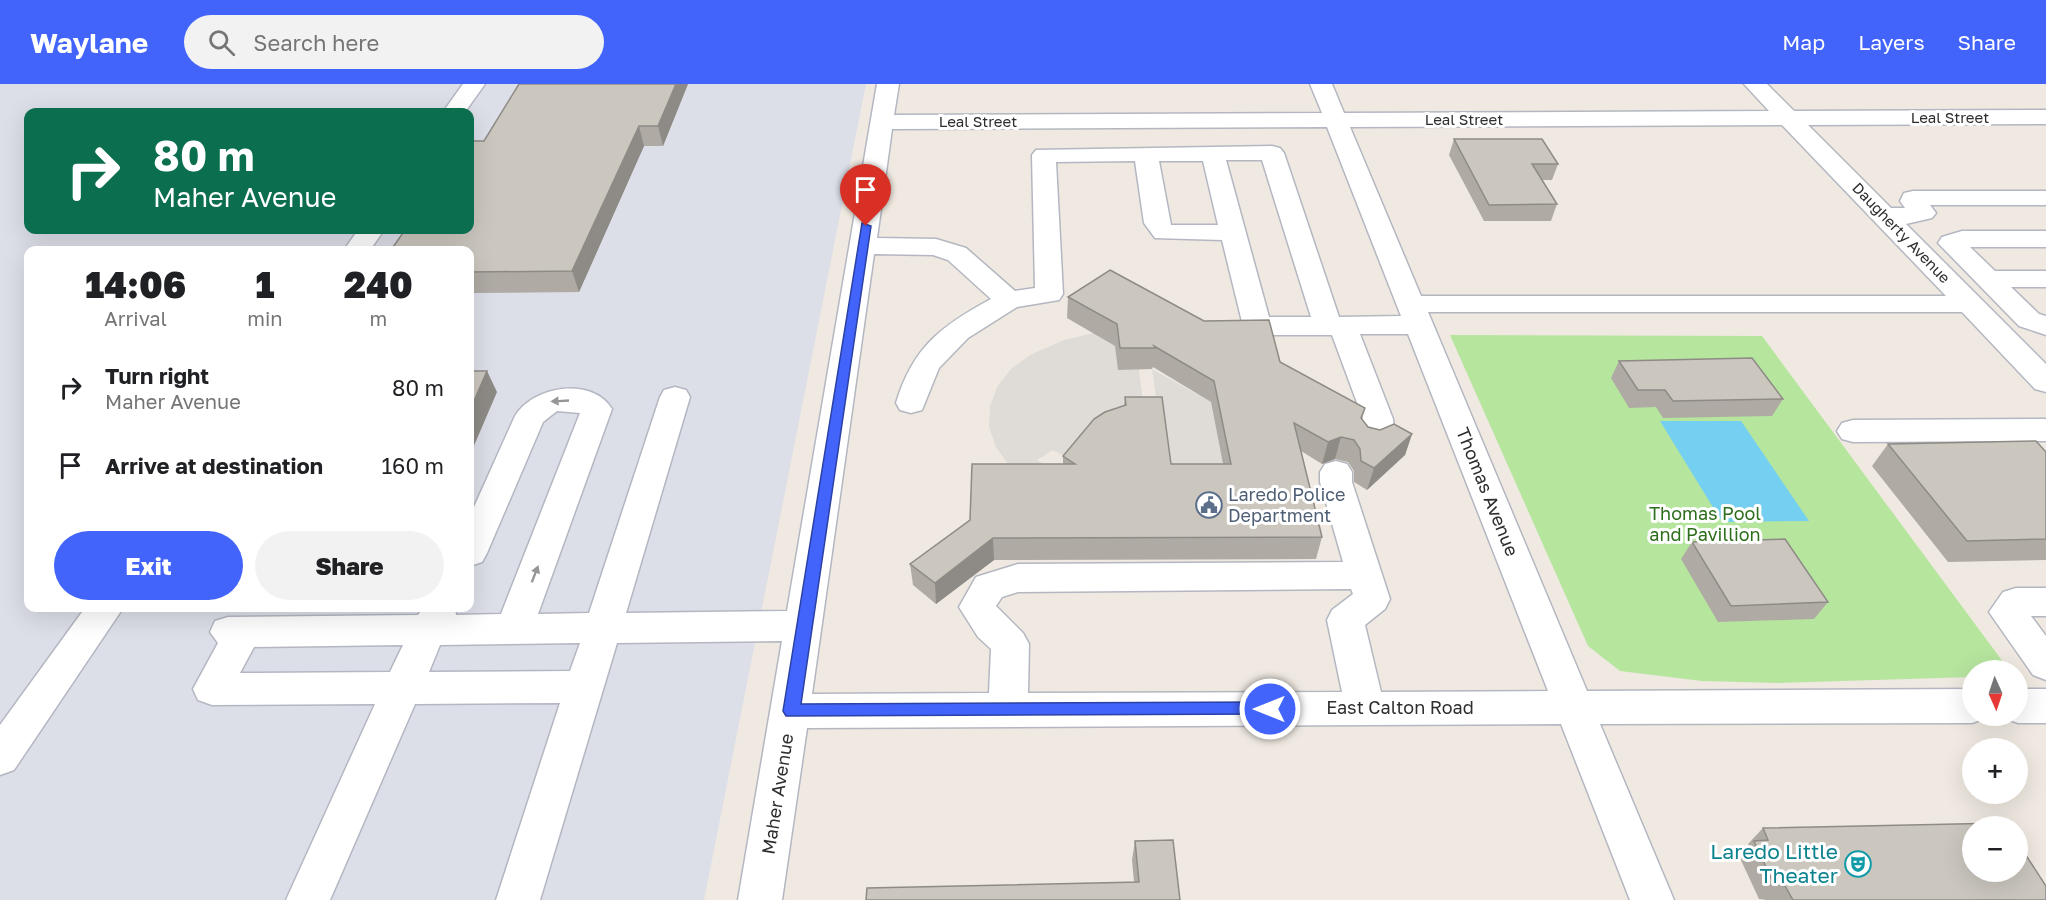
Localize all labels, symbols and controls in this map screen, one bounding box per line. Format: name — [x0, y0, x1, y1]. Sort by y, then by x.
search box — [184, 15, 604, 69]
text: Waylane — [30, 26, 148, 59]
icon: search — [205, 26, 238, 59]
text: Search here — [253, 29, 379, 56]
text: Map — [1782, 29, 1825, 55]
text: Layers — [1858, 29, 1925, 55]
text: Share — [1958, 29, 2016, 55]
street label: Leal Street — [1911, 108, 1989, 126]
street label: Leal Street — [1425, 110, 1503, 128]
street label: Leal Street — [939, 112, 1017, 130]
text: 80 m — [153, 130, 254, 180]
icon: right — [54, 132, 132, 210]
pin — [840, 164, 891, 226]
icon: arrive — [849, 173, 882, 206]
street label: Daugherty Avenue — [1849, 178, 1955, 287]
text: Maher Avenue — [153, 181, 336, 213]
text: 14:06 — [85, 263, 186, 306]
text: 1 — [255, 263, 274, 306]
text: 240 — [344, 263, 413, 306]
text: Arrival — [104, 306, 167, 330]
text: min — [247, 306, 283, 330]
text: m — [369, 306, 387, 330]
text: Turn right — [105, 362, 209, 389]
icon: right — [54, 371, 87, 404]
text: 80 m — [392, 374, 444, 401]
text: Maher Avenue — [105, 389, 241, 413]
one-way arrow — [550, 396, 569, 406]
street label: Thomas Avenue — [1452, 424, 1524, 559]
icon: arrive — [54, 449, 87, 482]
text: Arrive at destination — [105, 452, 323, 479]
text: 160 m — [381, 452, 444, 479]
place label: Laredo Police Department — [1228, 483, 1346, 526]
public building icon: Laredo Police Department — [1194, 490, 1224, 520]
park label: Thomas Pool and Pavillion — [1649, 502, 1761, 545]
button: Exit — [54, 531, 243, 600]
button: Share — [255, 531, 444, 600]
one-way arrow — [530, 565, 540, 583]
north arrow — [1962, 660, 2028, 726]
map controls — [1962, 660, 2028, 882]
position arrow — [1238, 677, 1302, 741]
street label: East Calton Road — [1326, 696, 1474, 718]
street label: Maher Avenue — [757, 732, 797, 856]
button: + — [1962, 738, 2028, 804]
button: − — [1962, 816, 2028, 882]
place label: Laredo Little Theater — [1710, 838, 1838, 888]
theatre icon: Laredo Little Theater — [1843, 849, 1873, 879]

